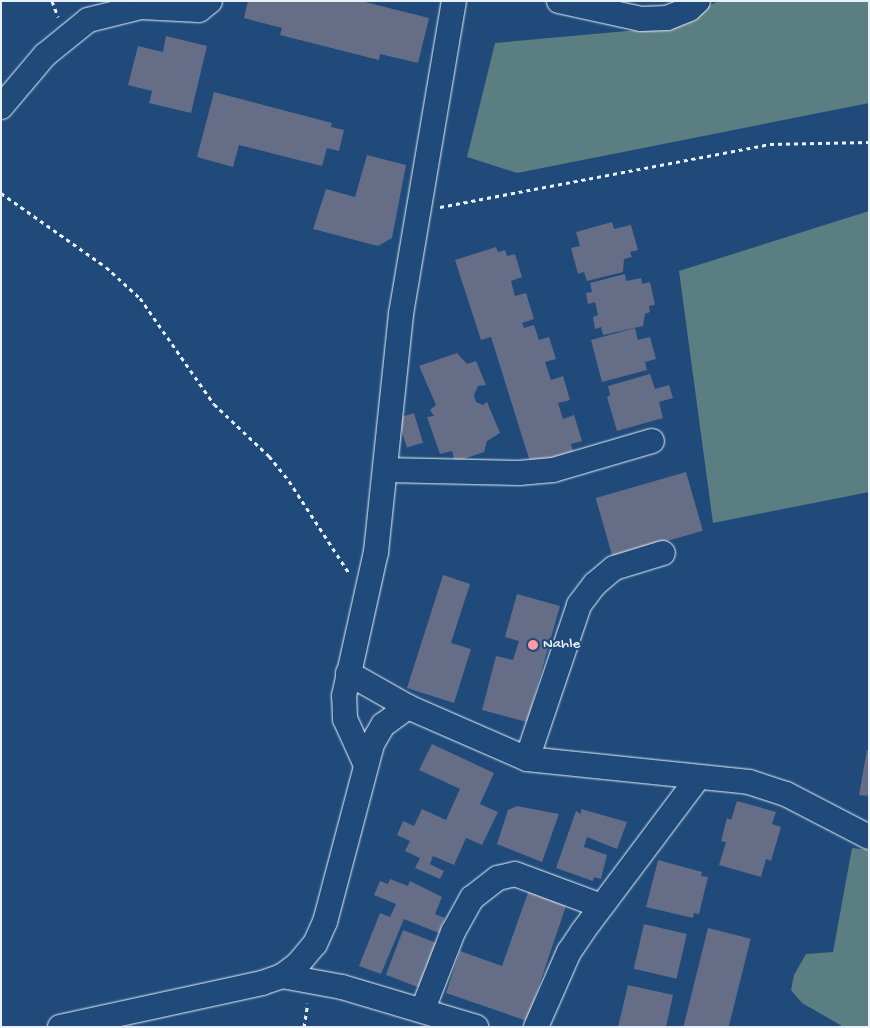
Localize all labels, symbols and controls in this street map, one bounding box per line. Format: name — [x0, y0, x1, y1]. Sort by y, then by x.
place label: Nahle — [543, 636, 580, 654]
marker: Nahle — [527, 639, 539, 651]

